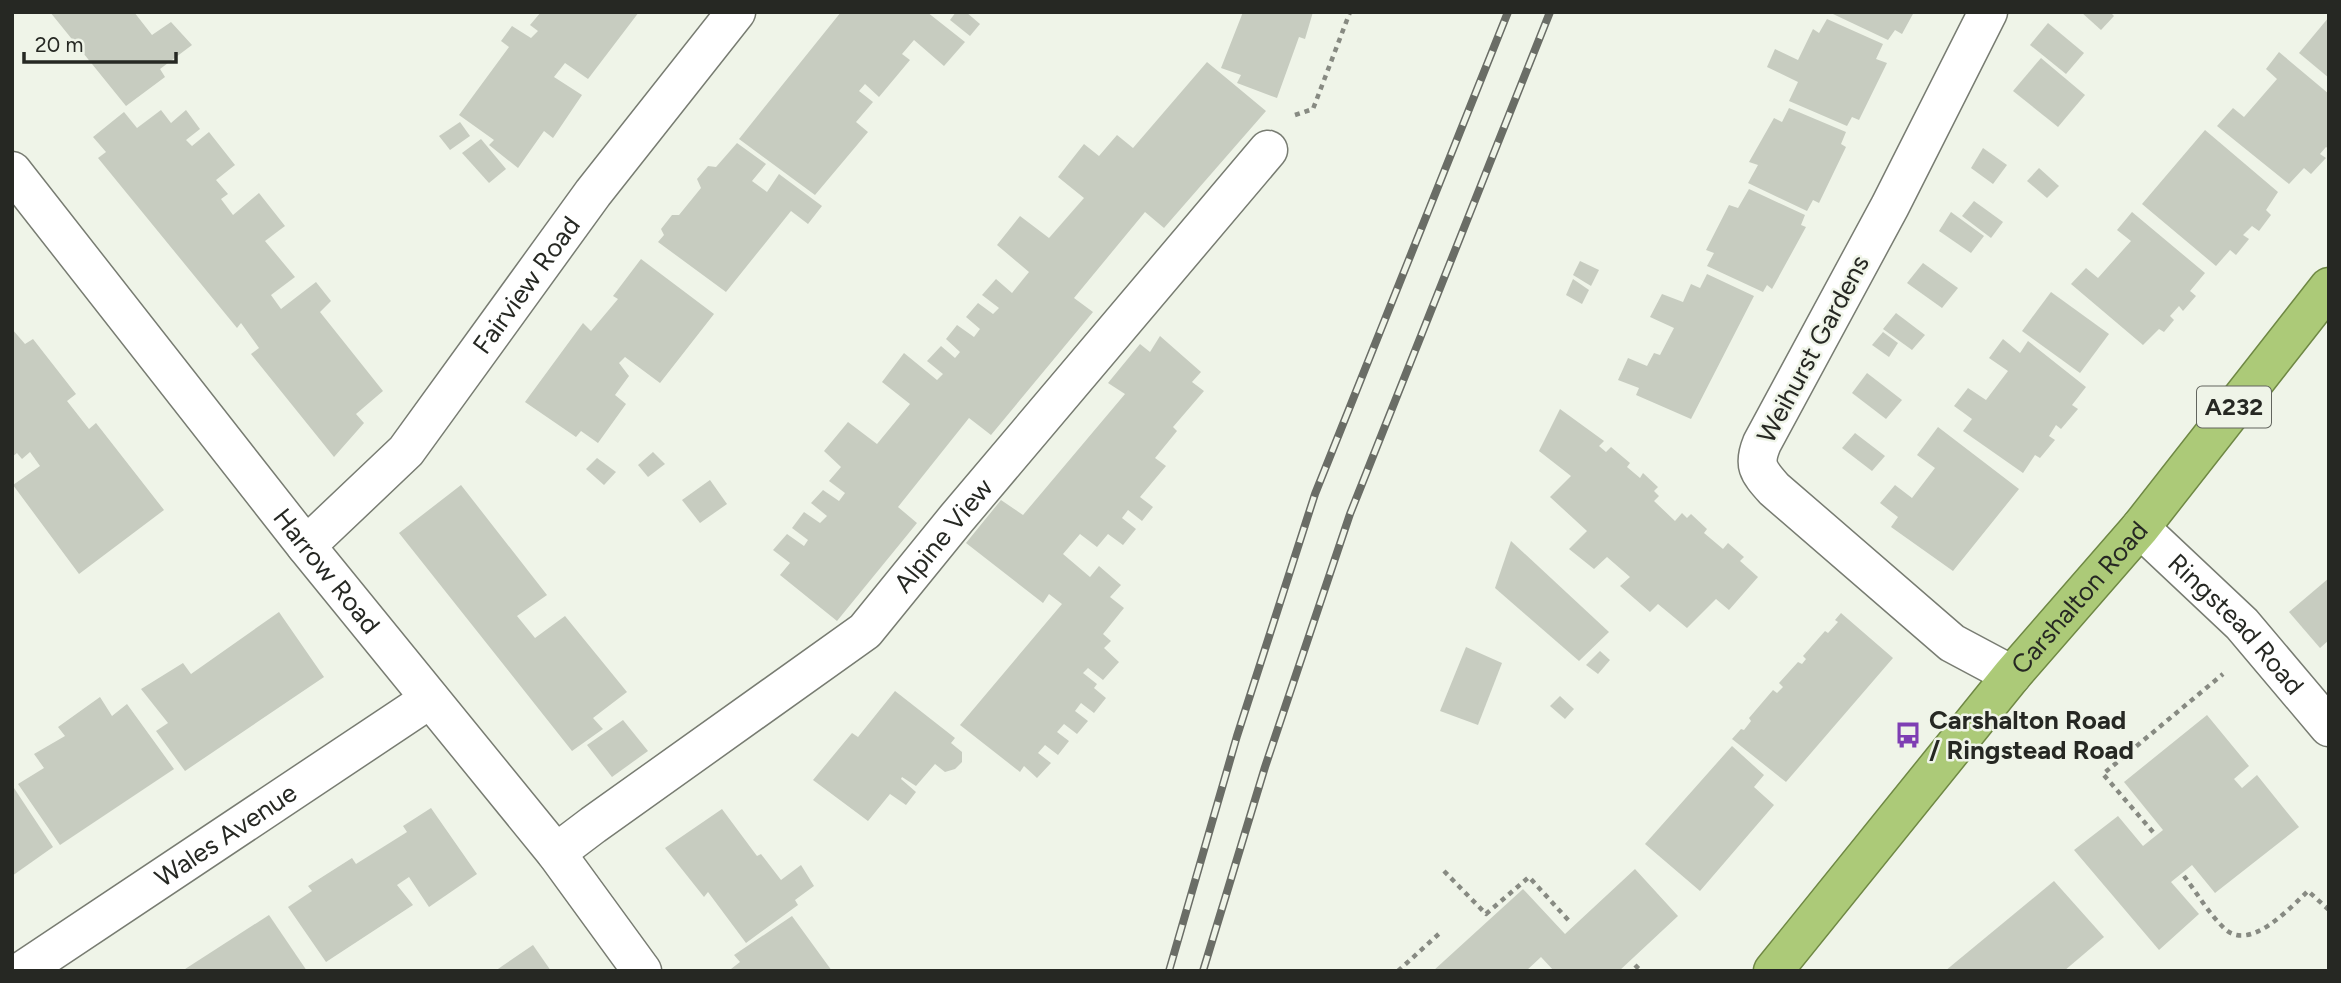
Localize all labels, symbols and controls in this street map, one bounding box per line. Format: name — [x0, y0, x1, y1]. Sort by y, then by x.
scale bar — [24, 21, 177, 65]
text: 20 m — [35, 32, 83, 57]
street label: Fairview Road — [466, 210, 587, 360]
street label: Weihurst Gardens — [1750, 250, 1876, 448]
road number: A232 — [2197, 386, 2271, 428]
street label: Alpine View — [887, 471, 1000, 599]
street label: Harrow Road — [267, 502, 387, 640]
street label: Carshalton Road — [2004, 515, 2155, 681]
street label: Ringstead Road — [2161, 547, 2311, 701]
place label: Carshalton Road / Ringstead Road — [1929, 704, 2134, 766]
bus stop icon: Carshalton Road / Ringstead Road — [1893, 720, 1923, 750]
street label: Wales Avenue — [149, 776, 303, 894]

